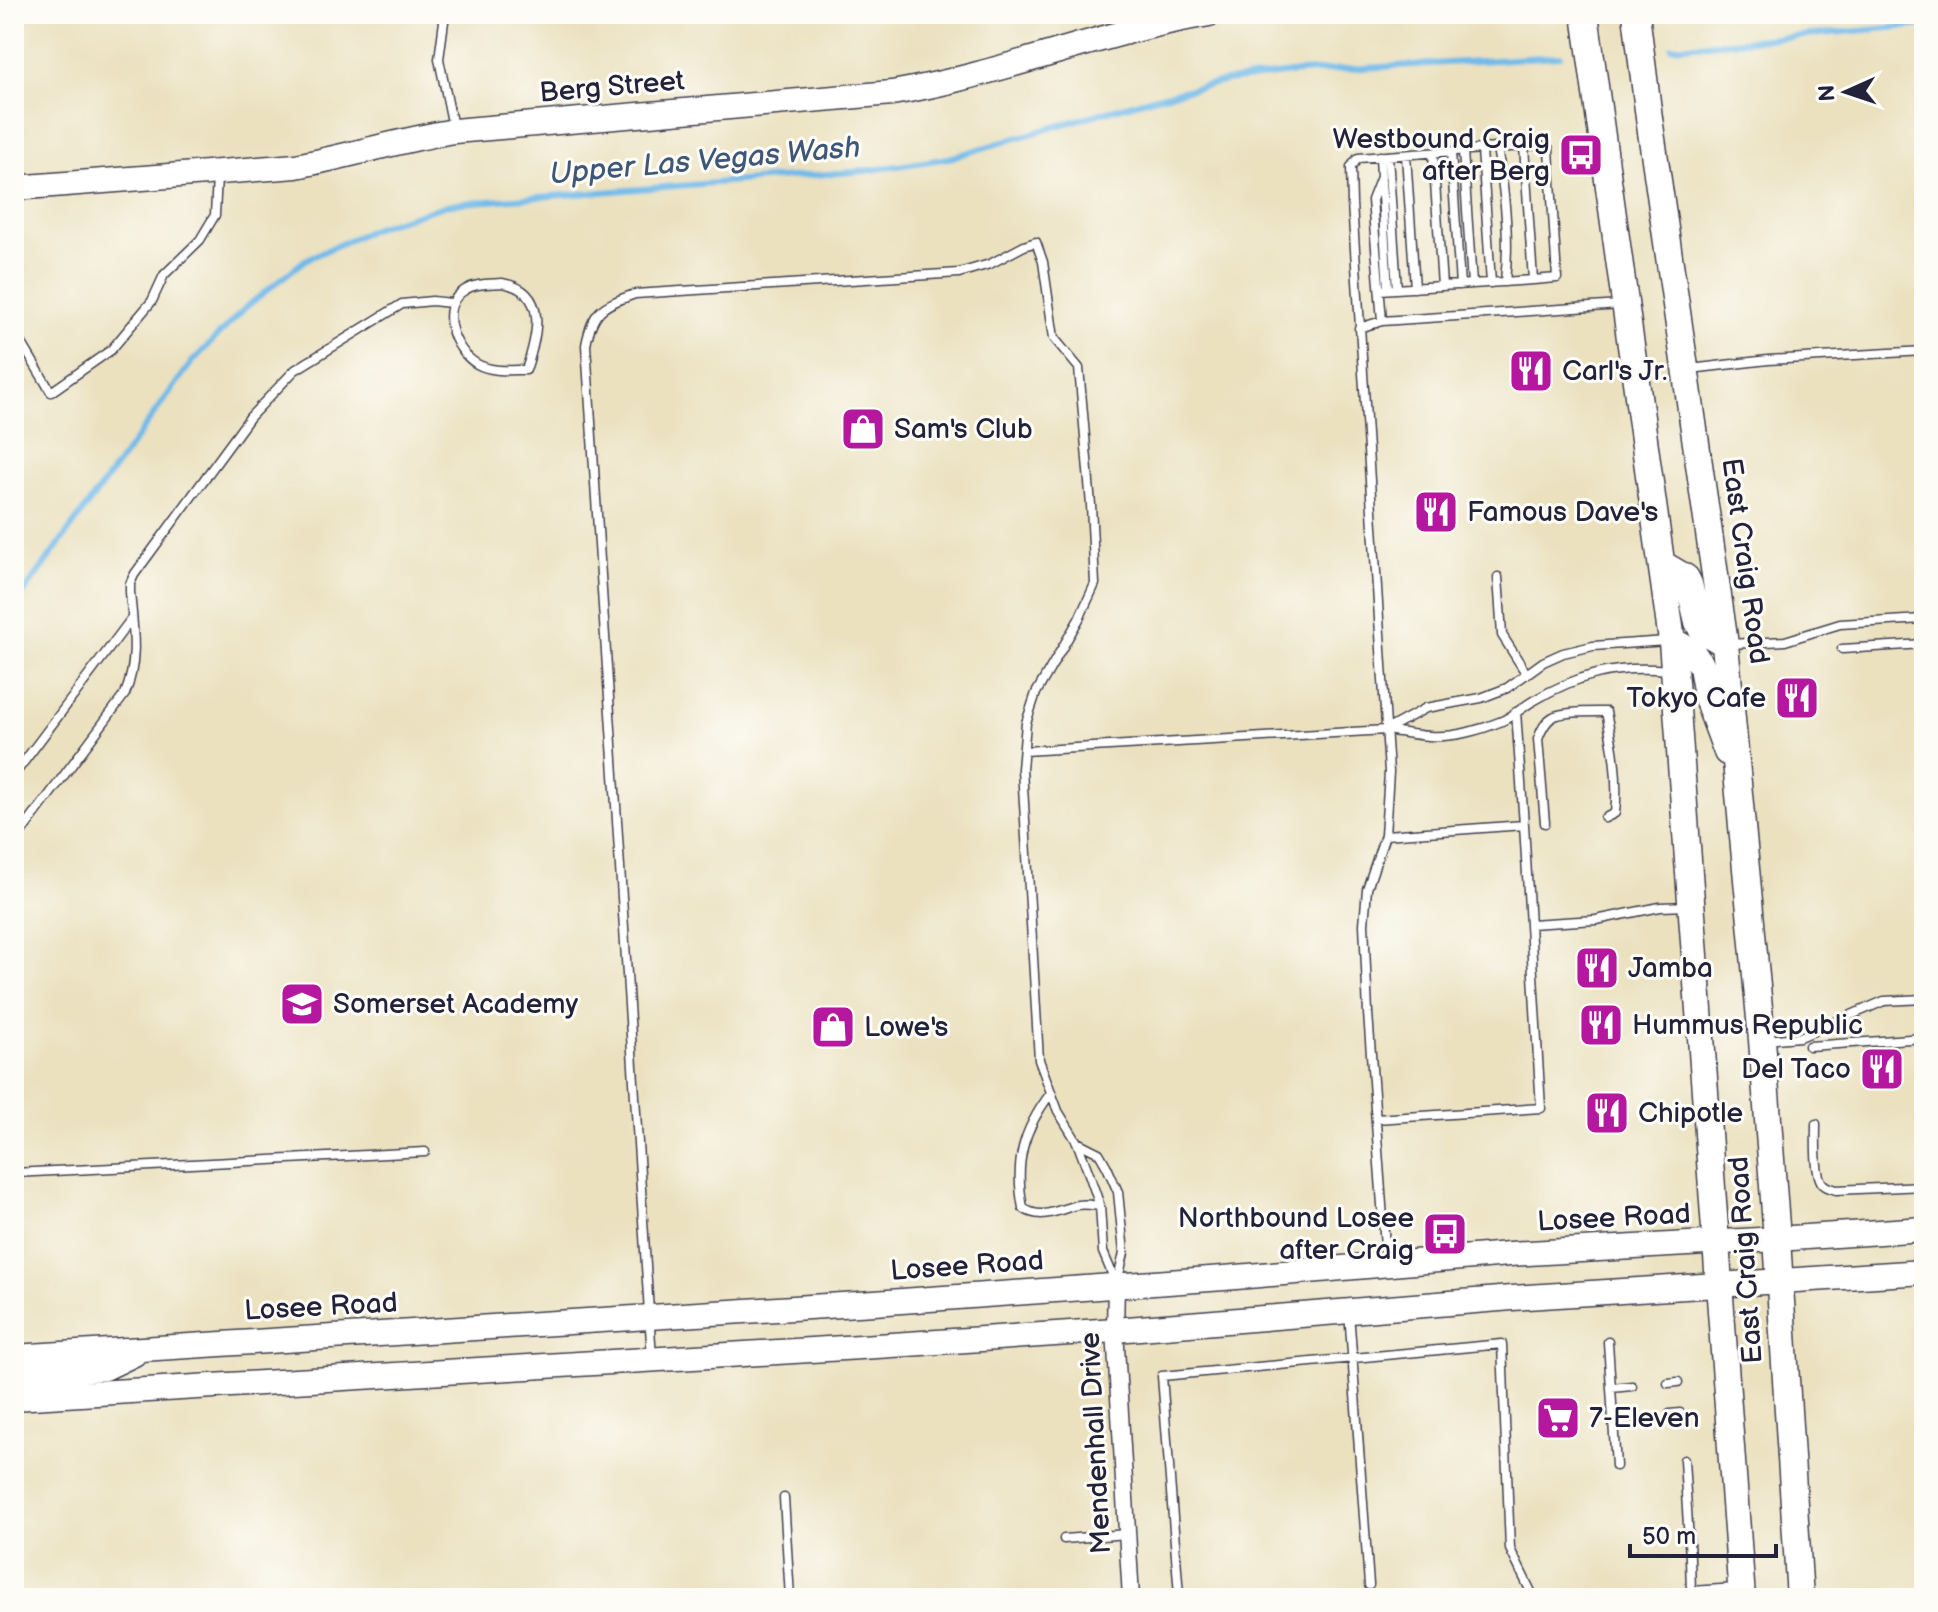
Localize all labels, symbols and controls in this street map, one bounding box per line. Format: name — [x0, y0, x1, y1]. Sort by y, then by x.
north arrow — [1806, 52, 1886, 132]
street label: Berg Street — [538, 64, 686, 110]
text: N — [1814, 84, 1841, 102]
place label: Westbound Craig after Berg — [1333, 123, 1550, 188]
water label: Upper Las Vegas Wash — [548, 129, 862, 193]
bus stop icon: Westbound Craig after Berg — [1557, 131, 1605, 179]
restaurant icon: Carl's Jr. — [1507, 347, 1555, 395]
place label: Carl's Jr. — [1562, 355, 1668, 388]
shop icon: Sam's Club — [839, 405, 887, 453]
place label: Sam's Club — [894, 413, 1033, 446]
street label: East Craig Road — [1714, 456, 1776, 666]
restaurant icon: Famous Dave's — [1412, 488, 1460, 536]
place label: Famous Dave's — [1467, 496, 1658, 529]
restaurant icon: Tokyo Cafe — [1773, 674, 1821, 722]
place label: Tokyo Cafe — [1627, 682, 1766, 715]
restaurant icon: Jamba — [1573, 944, 1621, 992]
place label: Jamba — [1628, 952, 1713, 985]
school or university icon: Somerset Academy — [278, 980, 326, 1028]
place label: Somerset Academy — [333, 988, 578, 1021]
restaurant icon: Hummus Republic — [1577, 1001, 1625, 1049]
shop icon: Lowe's — [809, 1003, 857, 1051]
place label: Hummus Republic — [1632, 1009, 1863, 1042]
place label: Lowe's — [864, 1011, 949, 1044]
restaurant icon: Del Taco — [1858, 1045, 1906, 1093]
place label: Del Taco — [1741, 1053, 1851, 1086]
restaurant icon: Chipotle — [1583, 1089, 1631, 1137]
place label: Chipotle — [1638, 1097, 1743, 1130]
street label: East Craig Road — [1722, 1155, 1770, 1365]
street label: Losee Road — [1536, 1198, 1692, 1238]
place label: Northbound Losee after Craig — [1178, 1202, 1414, 1267]
bus stop icon: Northbound Losee after Craig — [1421, 1210, 1469, 1258]
street label: Losee Road — [889, 1244, 1045, 1288]
street label: Losee Road — [243, 1287, 399, 1327]
street label: Mendenhall Drive — [1074, 1331, 1118, 1555]
supermarket icon: 7-Eleven — [1534, 1394, 1582, 1442]
place label: 7-Eleven — [1589, 1402, 1700, 1435]
scale bar — [1630, 1508, 1776, 1558]
text: 50 m — [1642, 1522, 1696, 1551]

